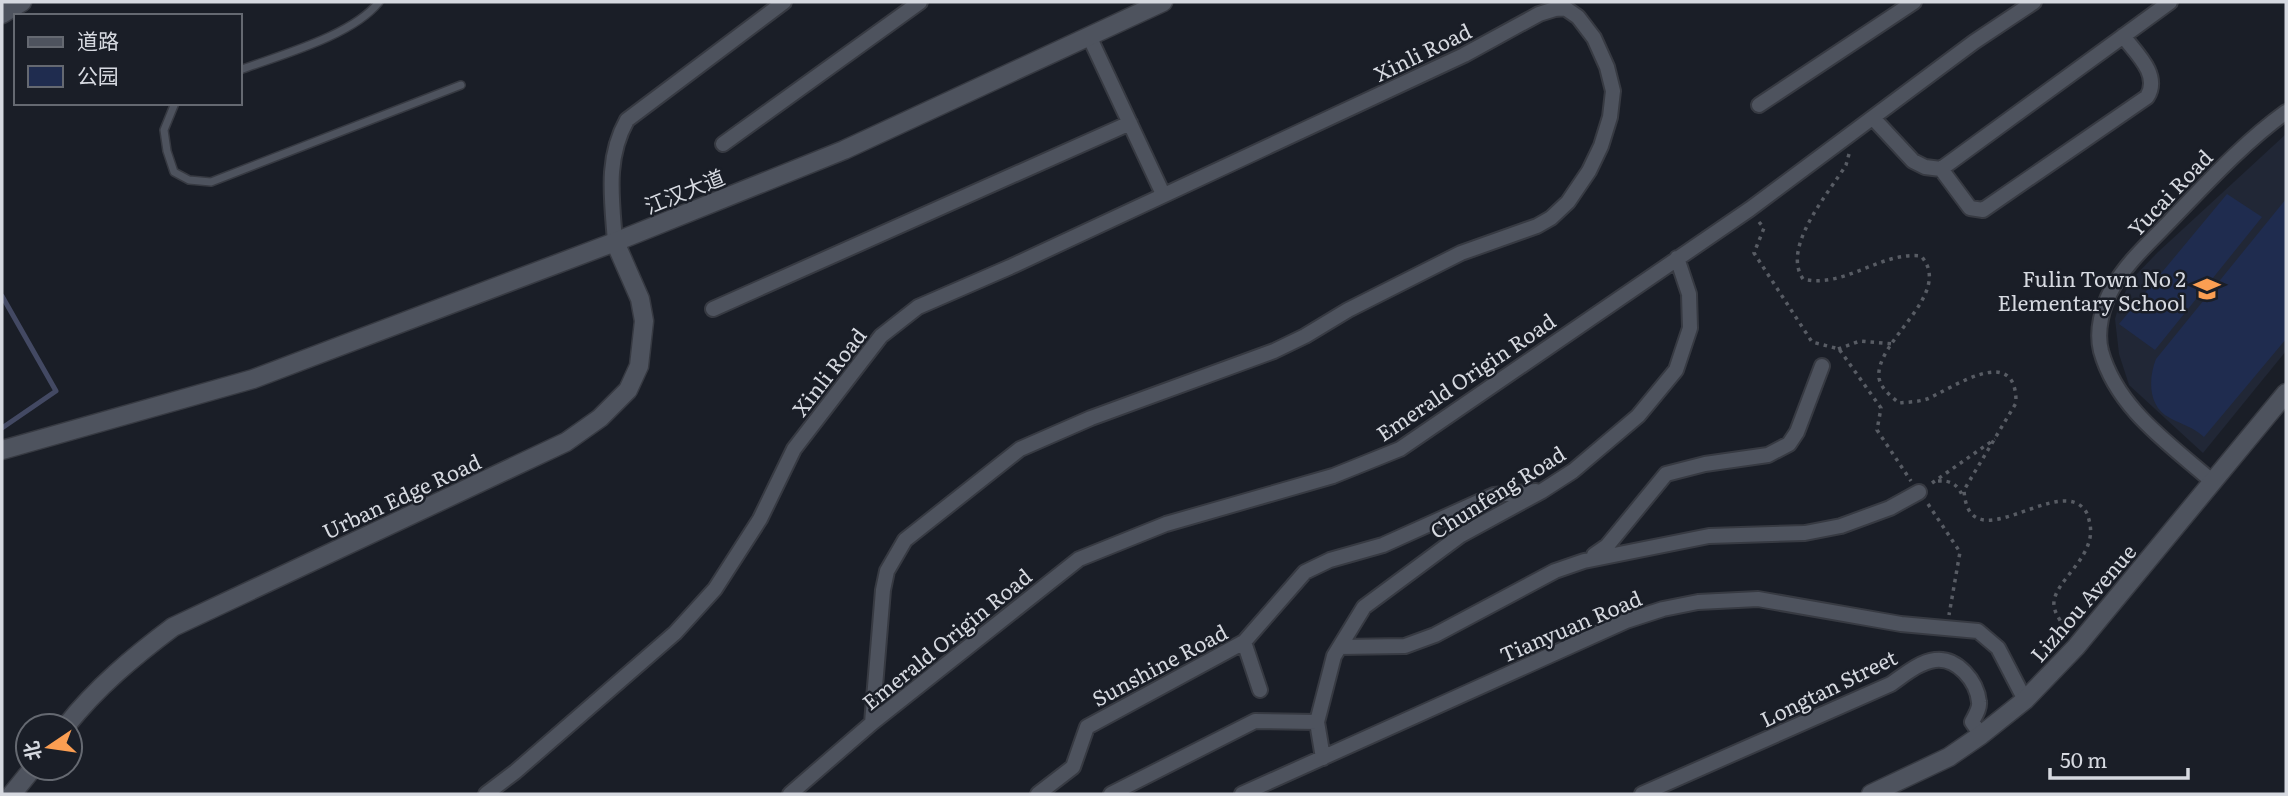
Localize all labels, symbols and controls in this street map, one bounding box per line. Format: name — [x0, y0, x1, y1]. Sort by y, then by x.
legend — [14, 14, 242, 105]
street label: Xinli Road — [1368, 14, 1476, 88]
text: 道路 — [77, 24, 119, 55]
text: 公园 — [77, 59, 119, 90]
street label: Yucai Road — [2119, 141, 2219, 243]
street label: 江汉大道 — [639, 160, 729, 220]
place label: Fulin Town No 2 Elementary School — [1997, 262, 2186, 317]
school or university icon: Fulin Town No 2 Elementary School — [2192, 274, 2222, 304]
street label: Emerald Origin Road — [1369, 304, 1561, 448]
street label: Xinli Road — [783, 320, 873, 422]
street label: Chunfeng Road — [1423, 437, 1571, 545]
street label: Urban Edge Road — [317, 445, 485, 545]
street label: Lizhou Avenue — [2022, 536, 2142, 668]
street label: Emerald Origin Road — [855, 560, 1037, 716]
street label: Tianyuan Road — [1494, 581, 1646, 669]
street label: Sunshine Road — [1086, 615, 1232, 713]
street label: Longtan Street — [1754, 640, 1902, 734]
north arrow — [14, 712, 84, 782]
scale bar — [2050, 736, 2188, 780]
text: 北 — [16, 739, 47, 763]
text: 50 m — [2060, 743, 2107, 774]

